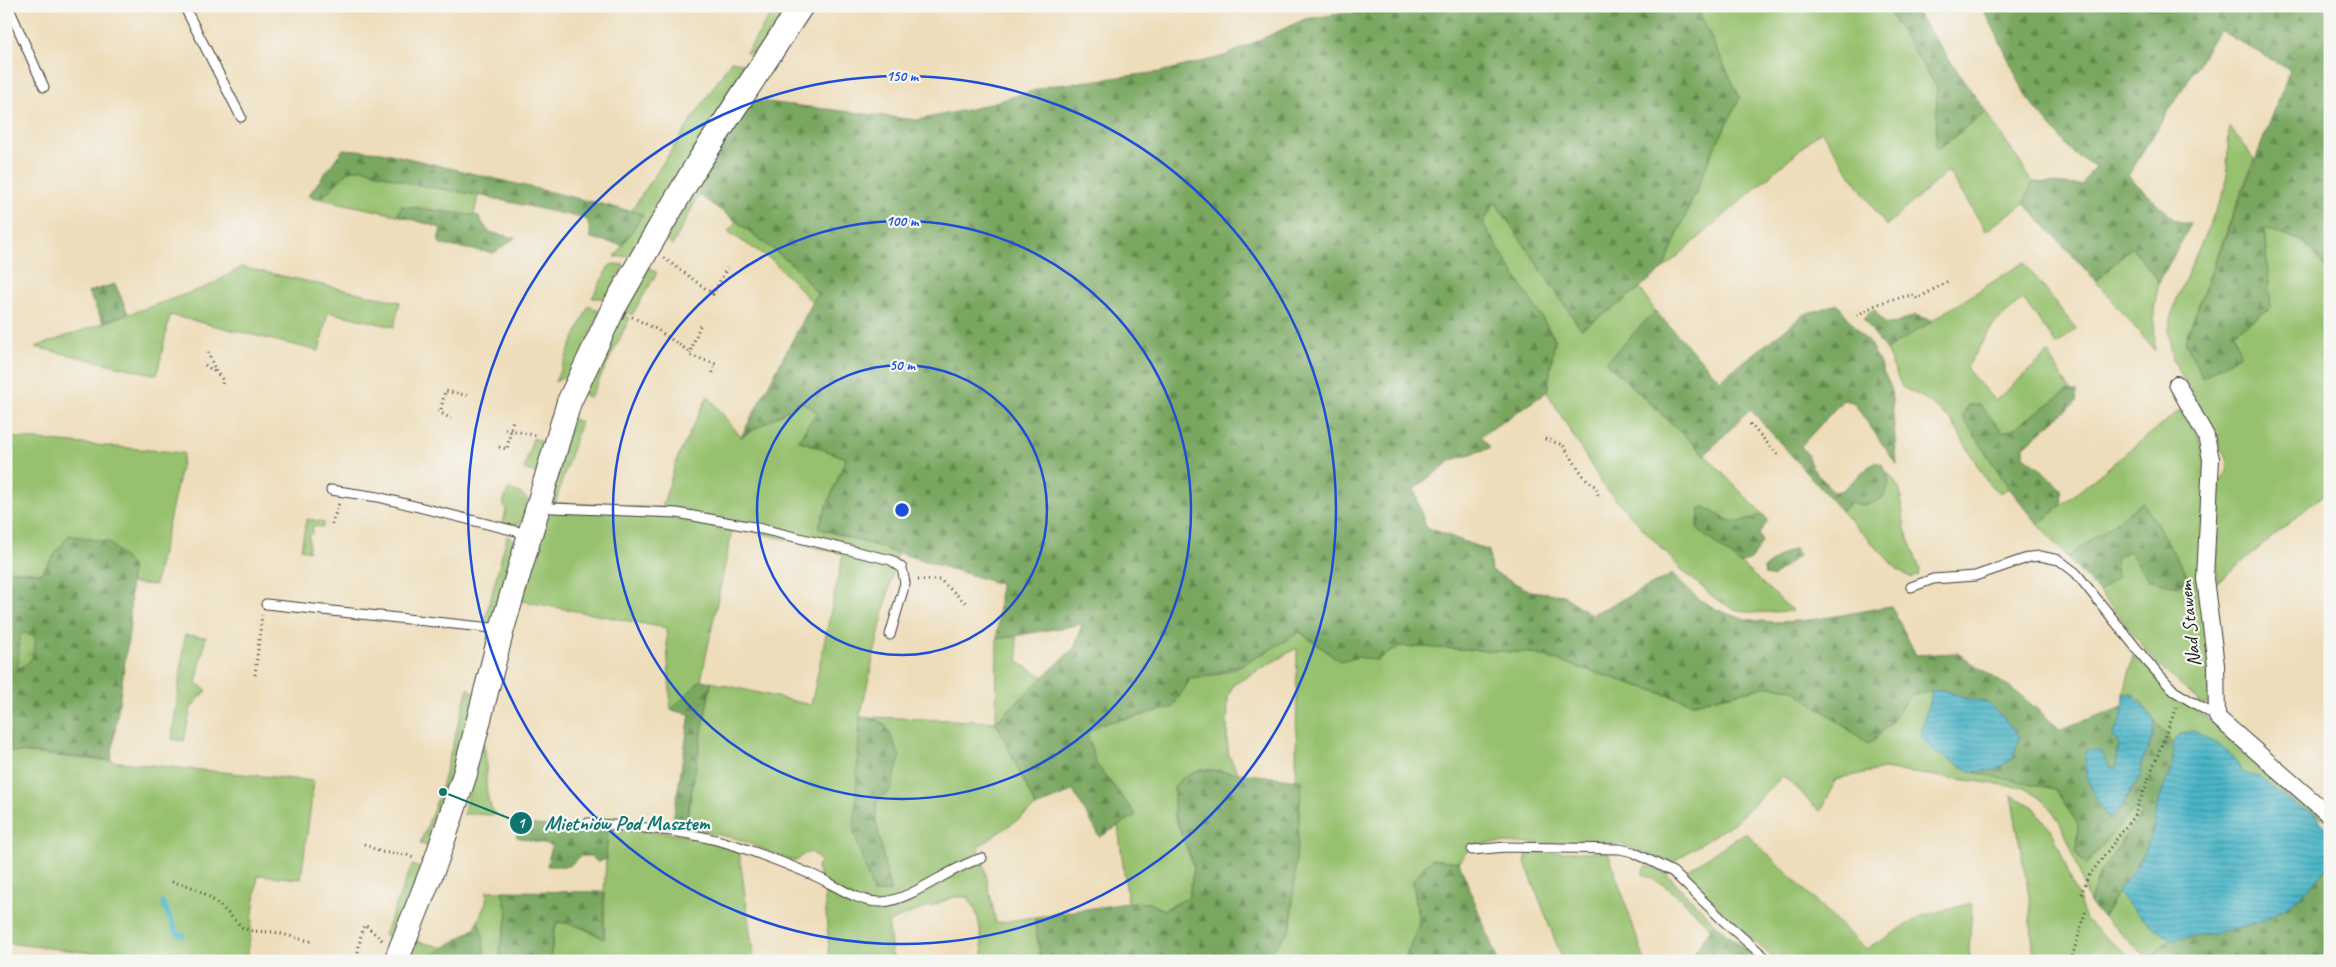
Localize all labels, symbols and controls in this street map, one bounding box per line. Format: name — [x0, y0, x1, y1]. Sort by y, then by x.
text: 150 m — [886, 67, 920, 86]
text: 100 m — [886, 212, 920, 231]
text: 50 m — [889, 356, 916, 375]
centre of rings — [893, 501, 911, 519]
street label: Nad Stawem — [2172, 578, 2206, 668]
callout: Mietniów Pod Masztem — [509, 805, 719, 841]
text: Mietniów Pod Masztem — [545, 810, 710, 836]
text: 1 — [518, 814, 527, 833]

